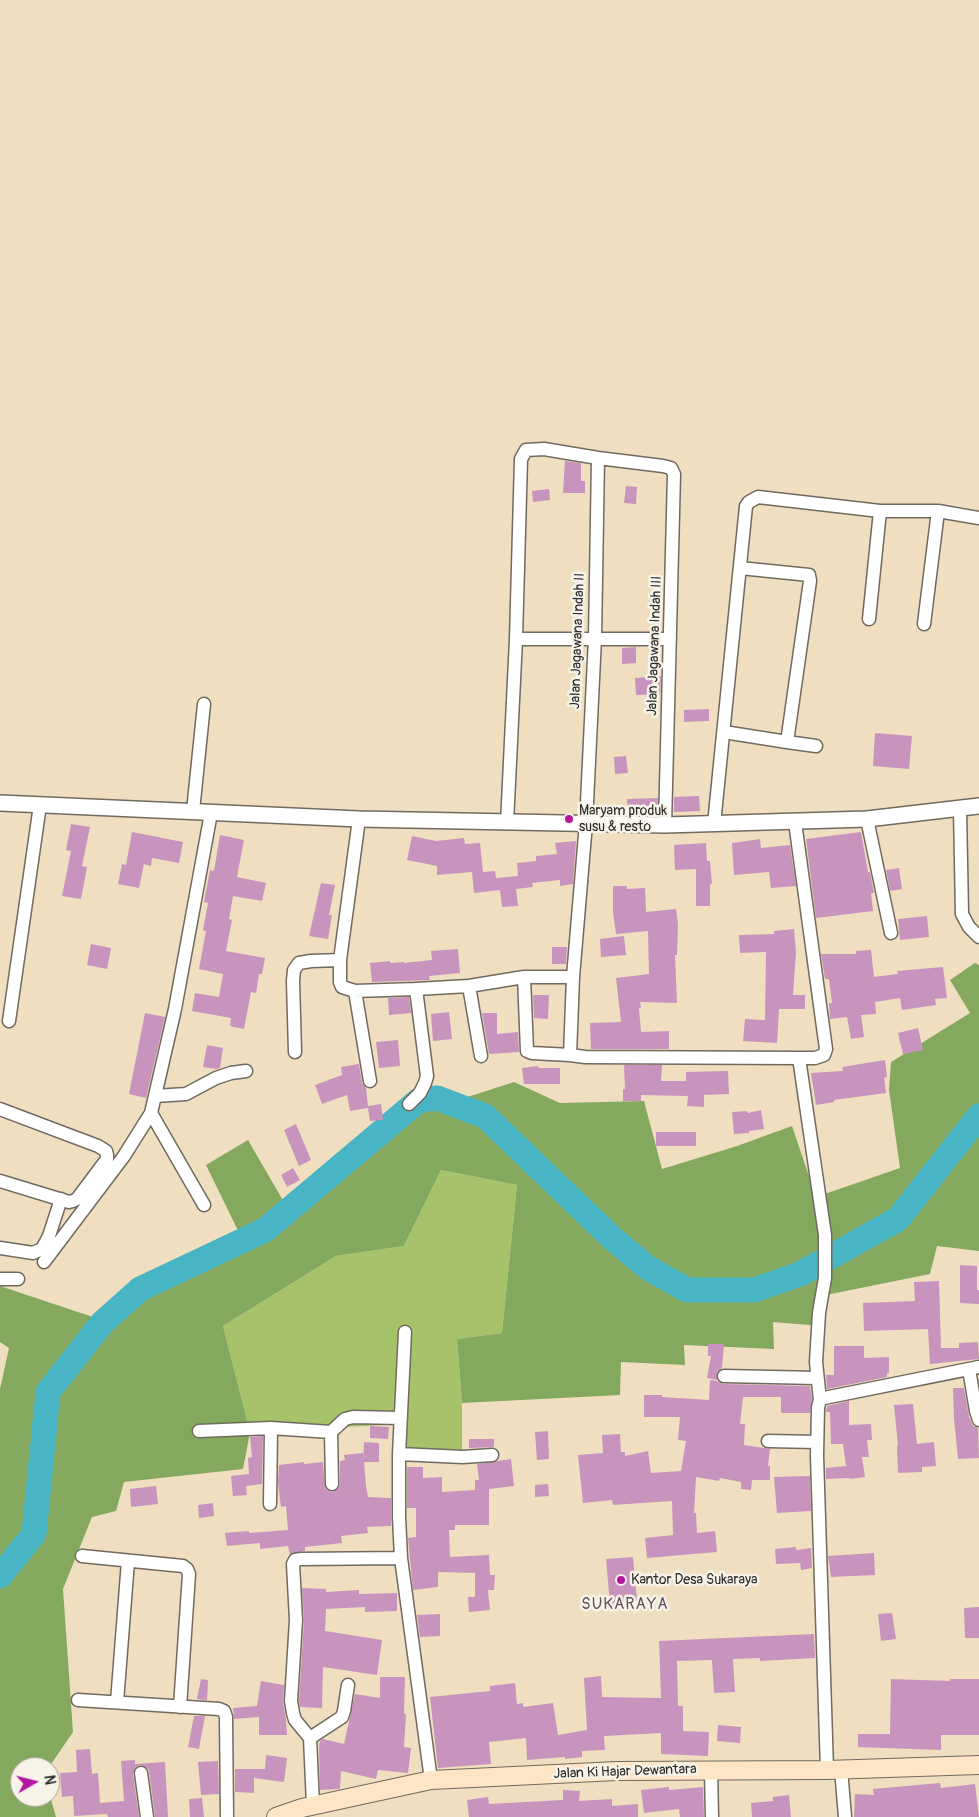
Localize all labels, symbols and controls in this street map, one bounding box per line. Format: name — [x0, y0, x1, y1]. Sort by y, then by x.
street label: Jalan Jagawana Indah II — [567, 573, 589, 709]
street label: Jalan Jagawana Indah III — [644, 576, 666, 716]
place label: Maryam produk susu & resto — [579, 803, 667, 836]
marker: Maryam produk susu & resto — [563, 813, 575, 825]
place label: Kantor Desa Sukaraya — [631, 1572, 758, 1588]
marker: Kantor Desa Sukaraya — [615, 1574, 627, 1586]
district label: SUKARAYA — [580, 1595, 670, 1615]
north arrow — [10, 1757, 60, 1807]
street label: Jalan Ki Hajar Dewantara — [553, 1761, 697, 1783]
text: N — [40, 1774, 58, 1786]

